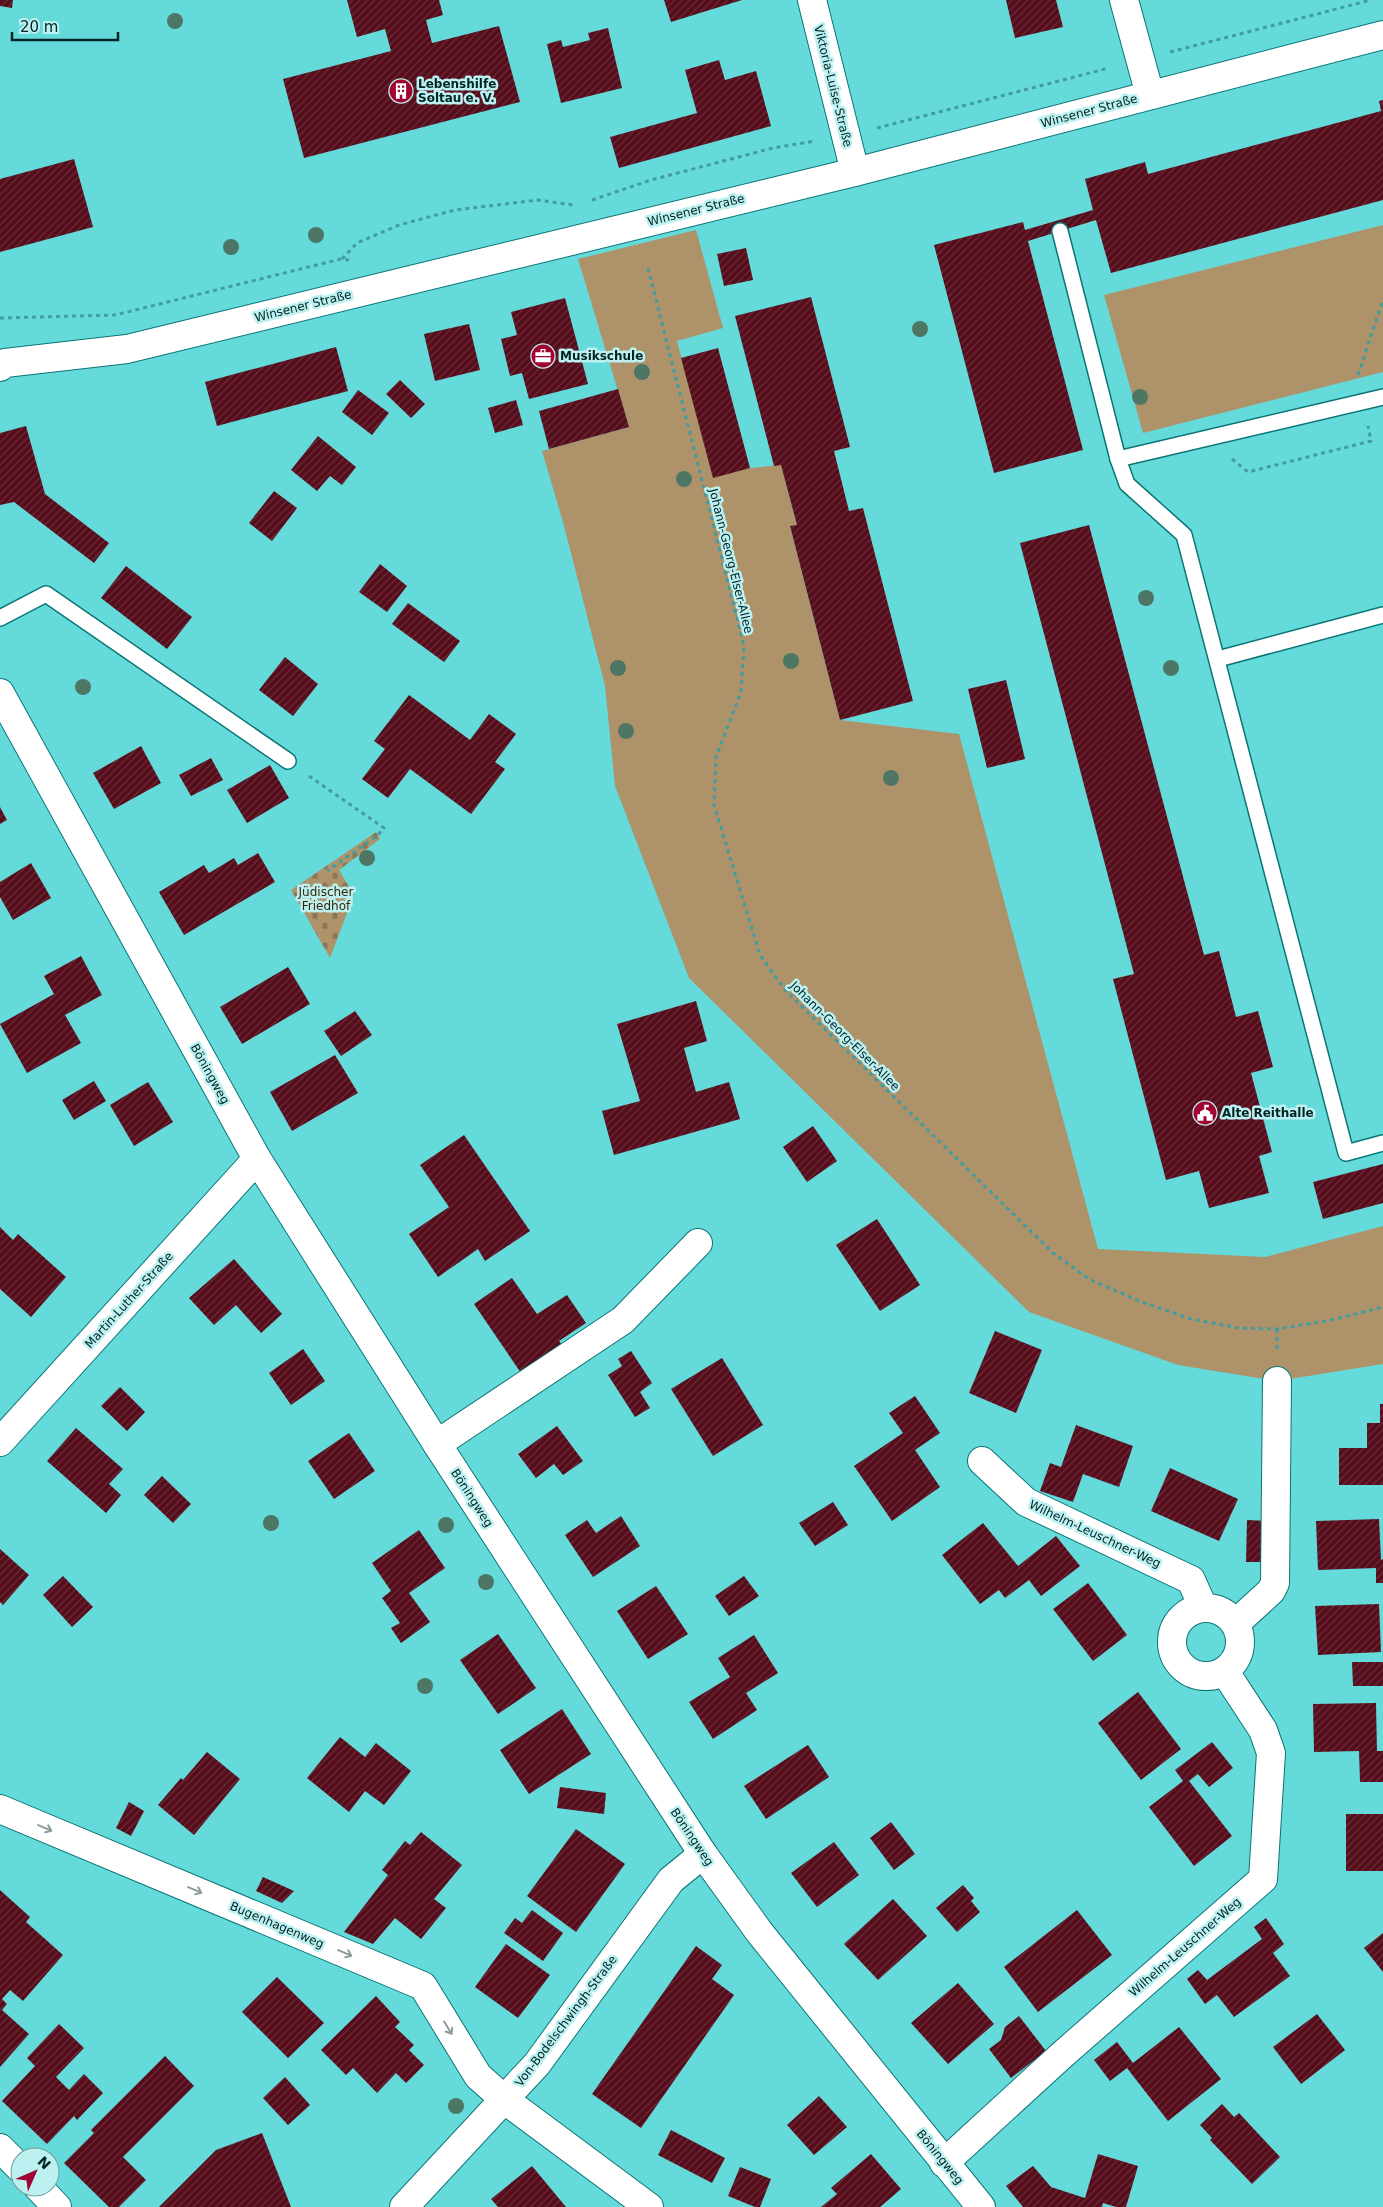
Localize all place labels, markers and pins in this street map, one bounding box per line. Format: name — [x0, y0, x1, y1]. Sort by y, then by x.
place label: Lebenshilfe Soltau e. V. — [418, 77, 496, 105]
building icon: Lebenshilfe Soltau e. V. — [388, 78, 414, 104]
office icon: Musikschule — [530, 343, 556, 369]
place label: Musikschule — [560, 349, 643, 363]
public building icon: Alte Reithalle — [1192, 1100, 1218, 1126]
place label: Alte Reithalle — [1222, 1106, 1314, 1120]

